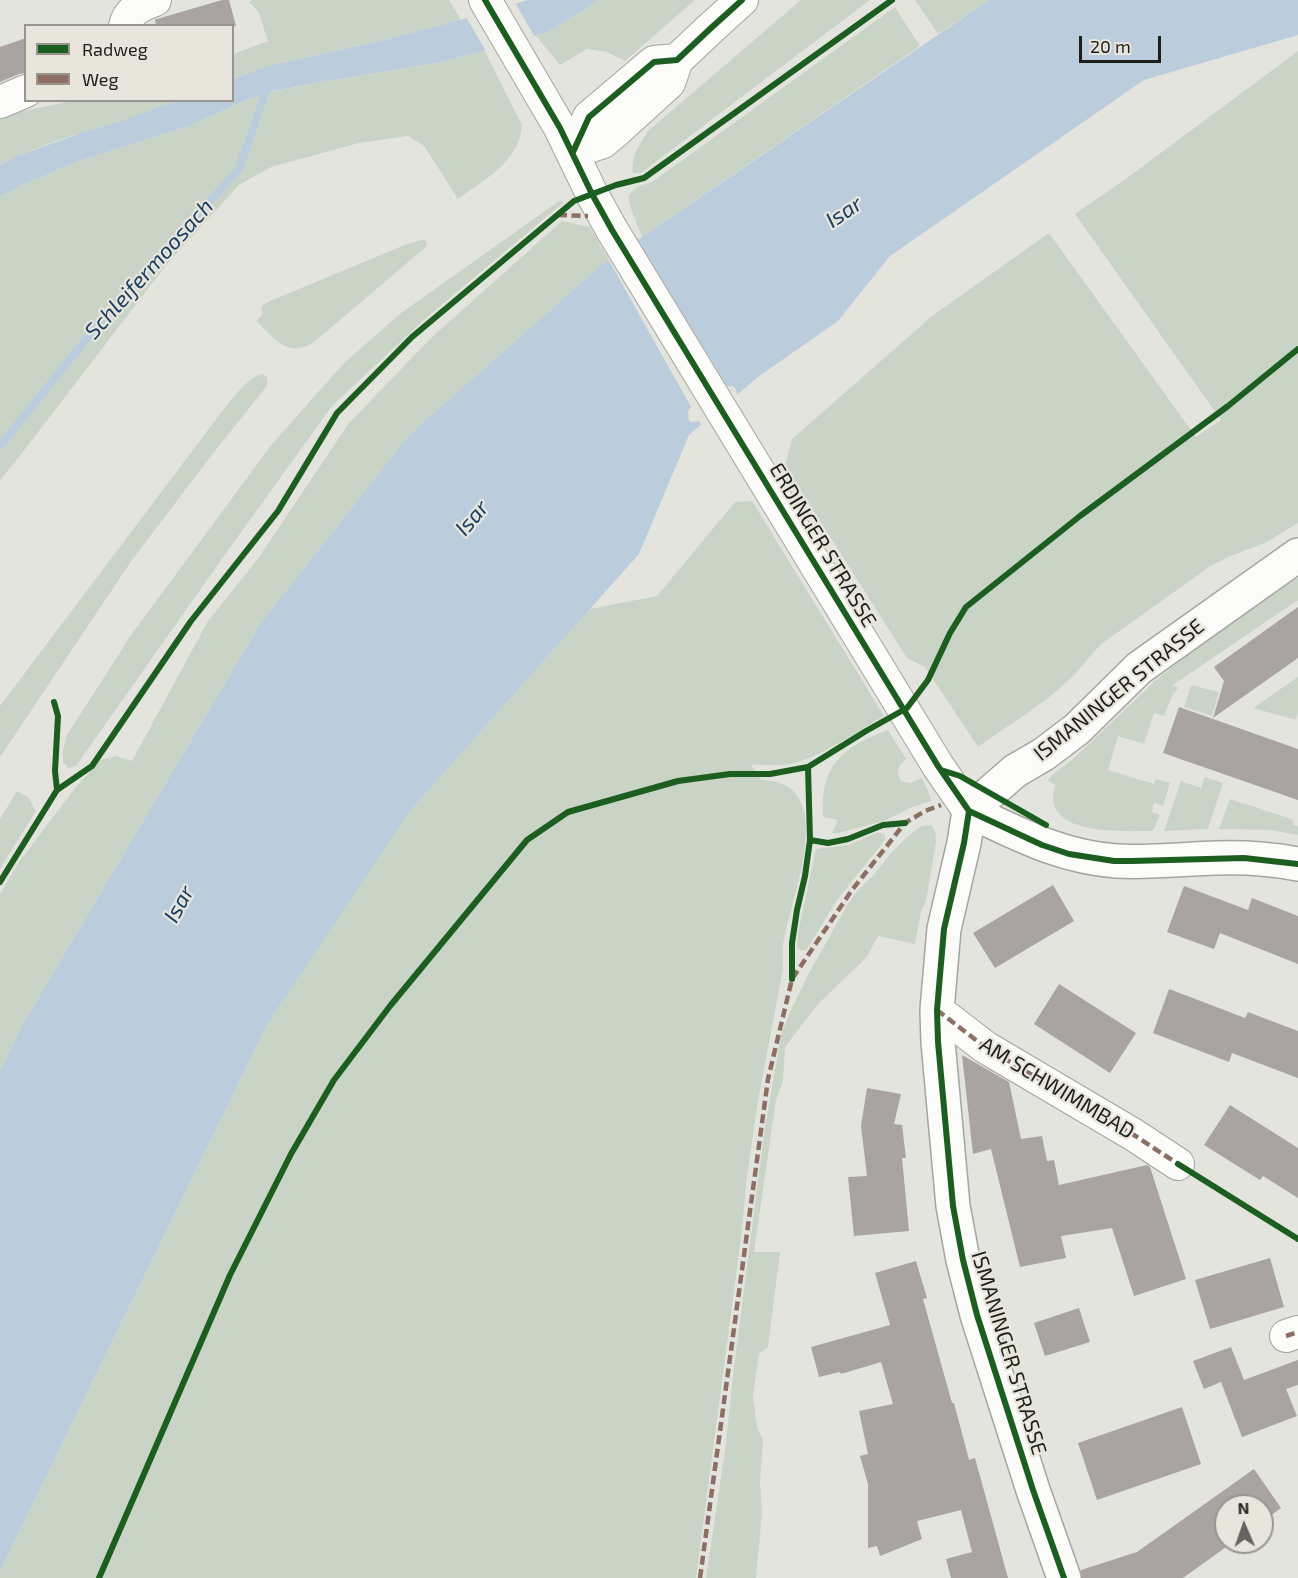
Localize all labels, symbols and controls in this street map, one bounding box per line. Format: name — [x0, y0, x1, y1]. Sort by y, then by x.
legend — [24, 24, 234, 102]
scale bar — [1082, 24, 1164, 62]
text: 20 m — [1090, 35, 1131, 57]
text: Radweg — [82, 38, 148, 60]
text: Weg — [82, 68, 118, 90]
water label: Isar — [821, 190, 867, 234]
water label: Schleifermoosach — [79, 194, 219, 344]
street label: ERDINGER STRASSE — [764, 458, 882, 632]
water label: Isar — [450, 495, 494, 541]
street label: ISMANINGER STRASSE — [1029, 614, 1209, 766]
water label: Isar — [158, 881, 200, 927]
street label: AM SCHWIMMBAD — [975, 1032, 1139, 1144]
street label: ISMANINGER STRASSE — [966, 1248, 1052, 1458]
north arrow — [1214, 1494, 1274, 1554]
text: N — [1237, 1498, 1250, 1517]

